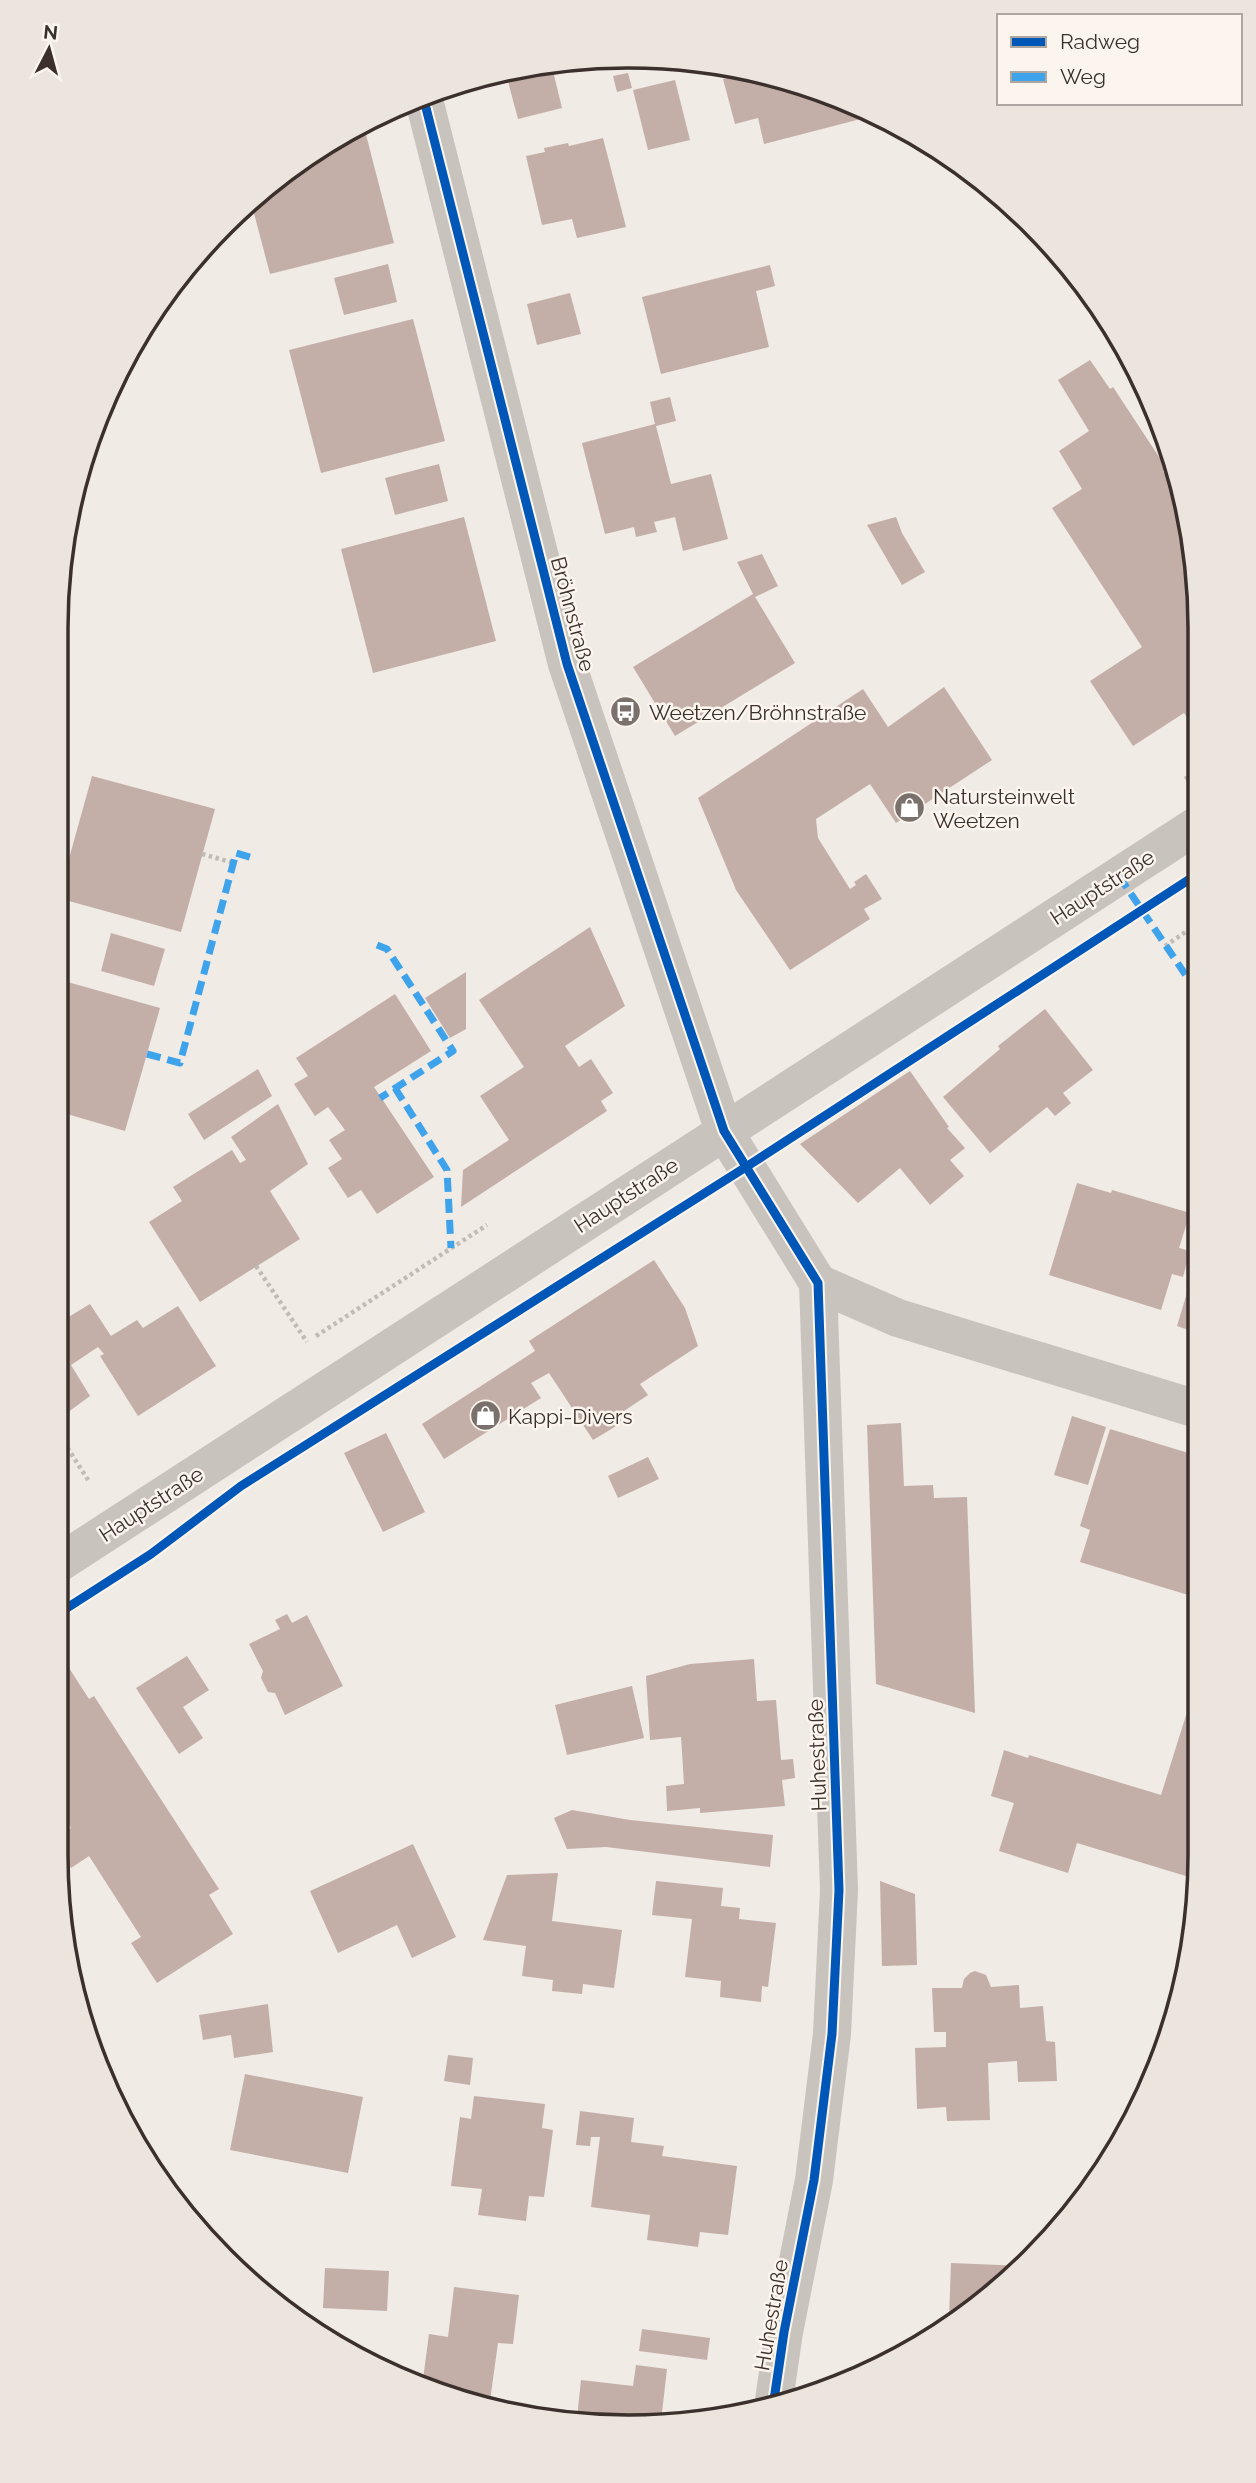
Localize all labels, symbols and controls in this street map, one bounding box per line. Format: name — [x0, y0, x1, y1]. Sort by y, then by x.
north arrow — [14, 14, 84, 84]
legend — [997, 14, 1242, 105]
text: N — [42, 20, 59, 44]
text: Radweg — [1060, 29, 1140, 54]
text: Weg — [1060, 64, 1106, 89]
street label: Bröhnstraße — [546, 554, 600, 674]
bus stop icon: Weetzen/Bröhnstraße — [609, 695, 643, 729]
place label: Weetzen/Bröhnstraße — [649, 700, 866, 725]
place label: Natursteinwelt Weetzen — [933, 784, 1075, 833]
shop icon: Natursteinwelt Weetzen — [893, 791, 927, 825]
street label: Hauptstraße — [1045, 844, 1159, 930]
street label: Hauptstraße — [569, 1152, 683, 1238]
shop icon: Kappi-Divers — [468, 1399, 502, 1433]
place label: Kappi-Divers — [508, 1404, 633, 1429]
street label: Hauptstraße — [94, 1461, 208, 1547]
street label: Huhestraße — [803, 1698, 831, 1812]
street label: Huhestraße — [749, 2257, 793, 2373]

